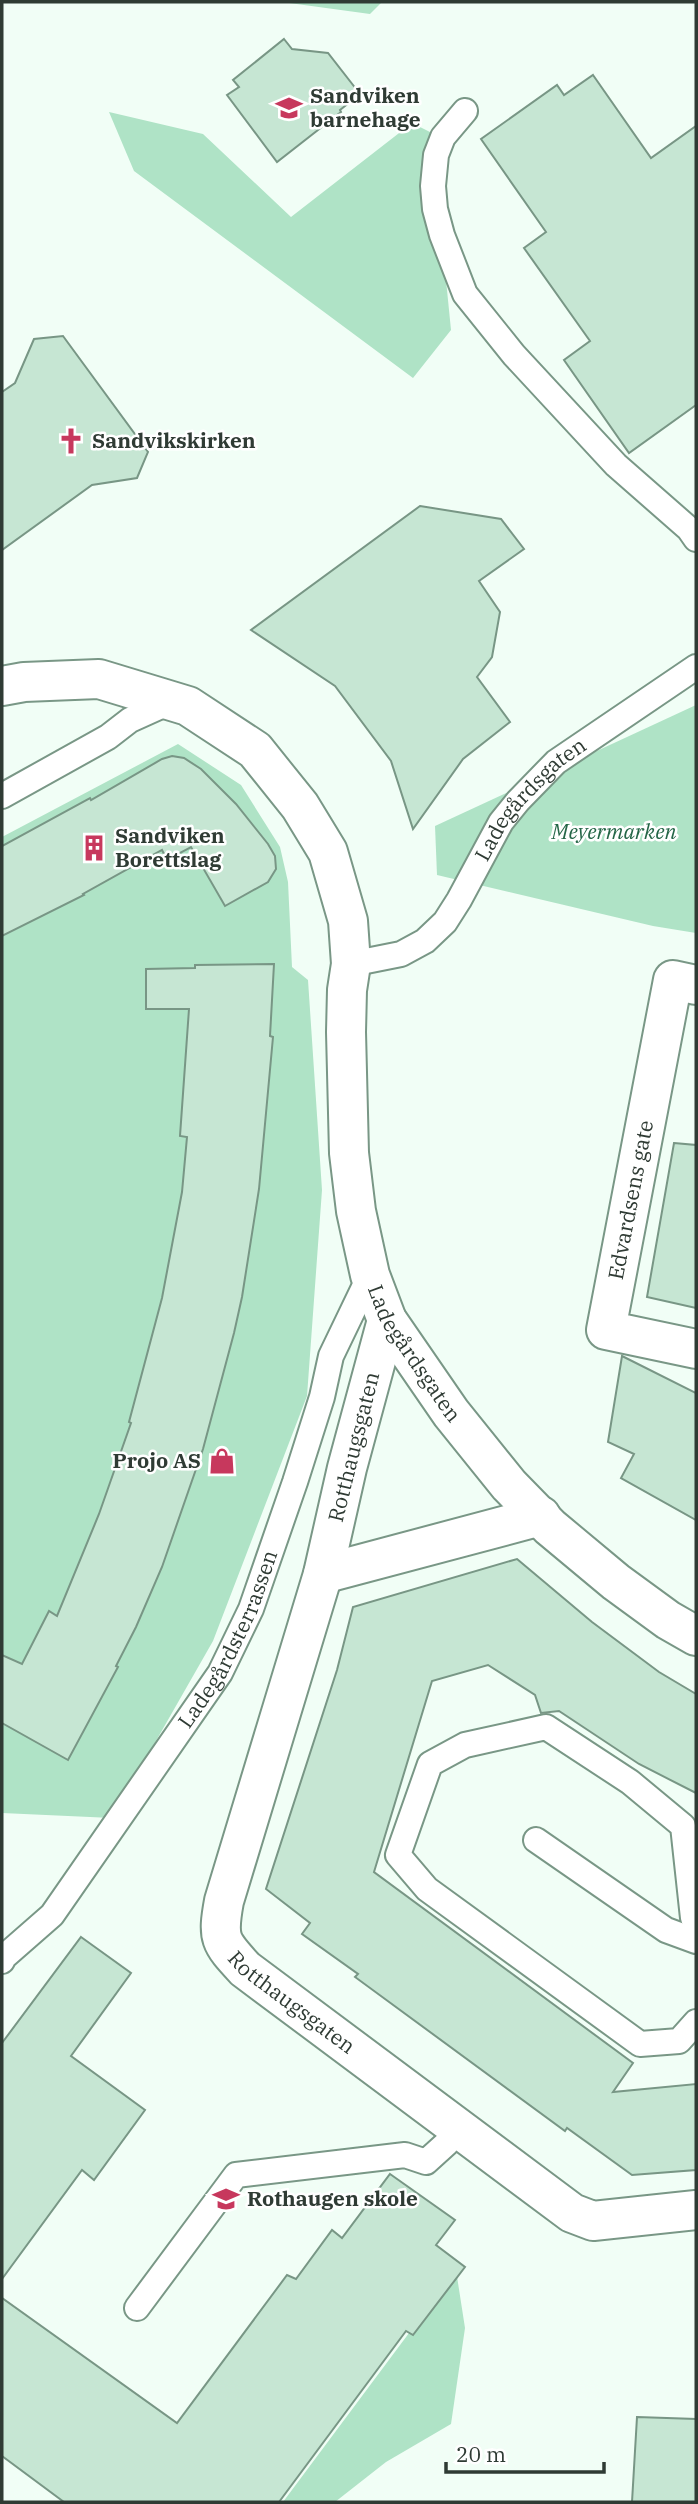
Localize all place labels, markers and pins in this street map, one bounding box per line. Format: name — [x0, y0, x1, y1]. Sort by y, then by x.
place label: Sandviken barnehage — [310, 81, 421, 133]
school or university icon: Sandviken barnehage — [274, 93, 304, 123]
church icon: Sandvikskirken — [56, 426, 86, 456]
place label: Sandvikskirken — [92, 426, 256, 454]
place label: Sandviken Borettslag — [115, 821, 225, 873]
building icon: Sandviken Borettslag — [79, 833, 109, 863]
place label: Projo AS — [113, 1446, 201, 1474]
shop icon: Projo AS — [207, 1446, 237, 1476]
school or university icon: Rothaugen skole — [211, 2184, 241, 2214]
place label: Rothaugen skole — [247, 2184, 418, 2212]

